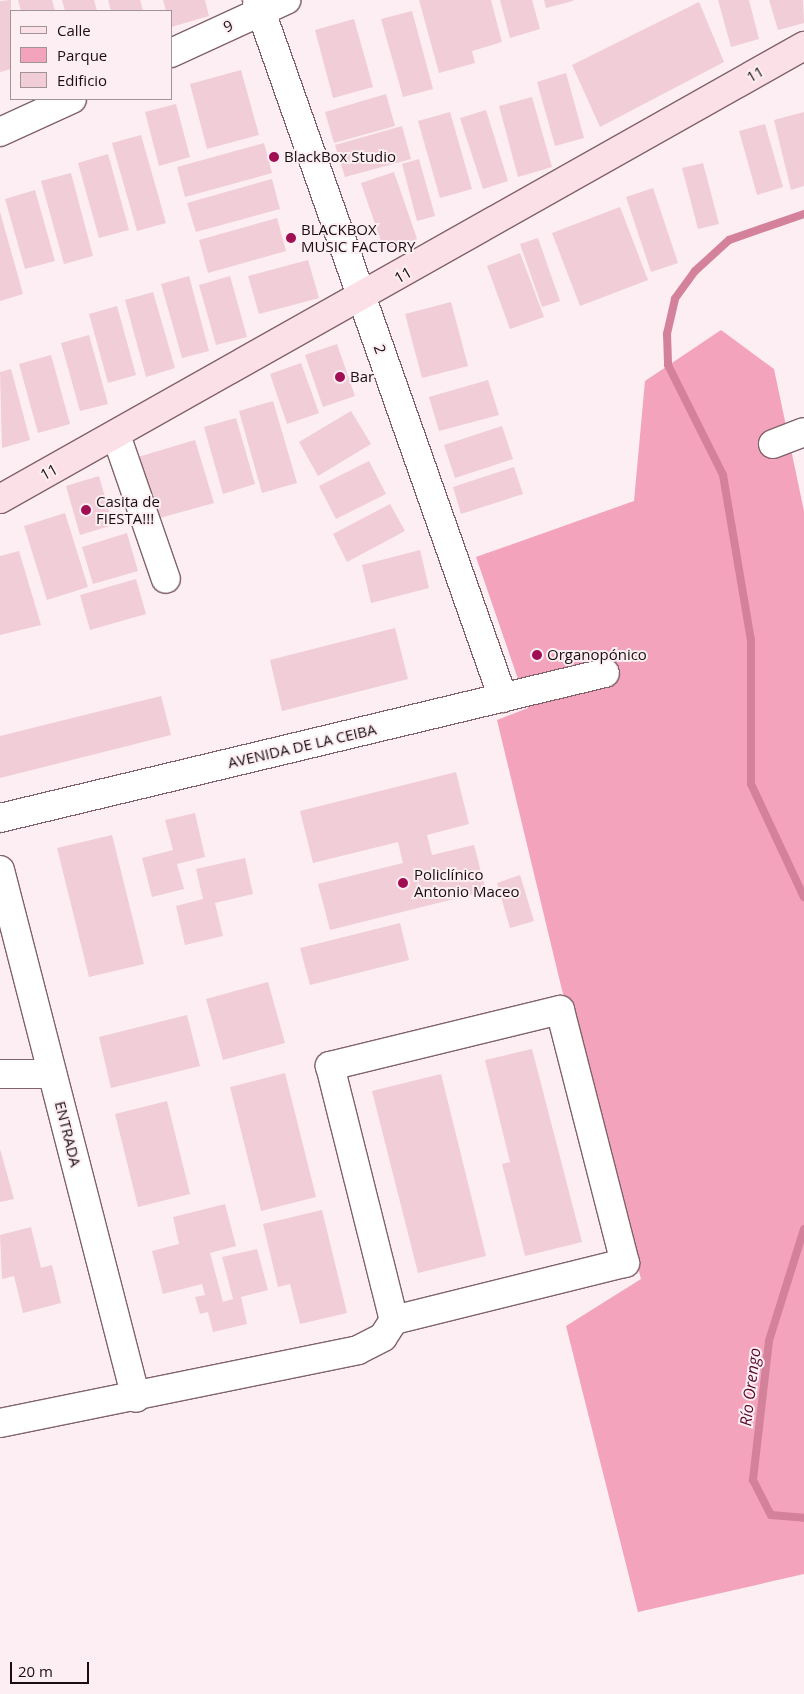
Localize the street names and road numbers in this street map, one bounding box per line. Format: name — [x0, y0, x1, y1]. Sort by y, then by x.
street label: 9 — [220, 16, 236, 36]
street label: 11 — [743, 62, 767, 86]
street label: 11 — [391, 263, 415, 287]
street label: 2 — [370, 342, 390, 356]
street label: 11 — [37, 460, 61, 484]
street label: AVENIDA DE LA CEIBA — [226, 720, 378, 772]
street label: ENTRADA — [51, 1099, 85, 1169]

